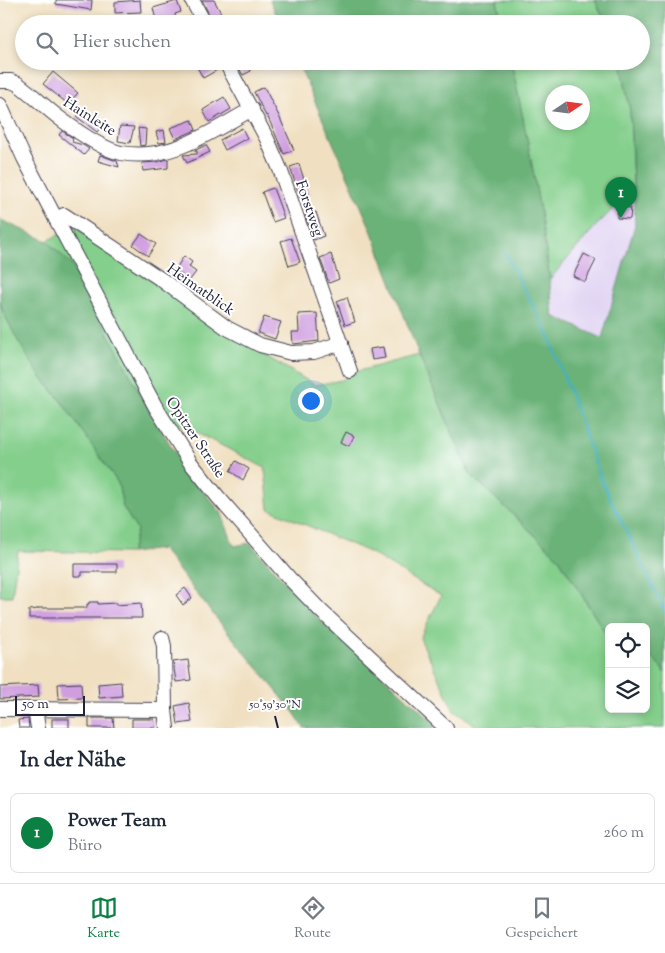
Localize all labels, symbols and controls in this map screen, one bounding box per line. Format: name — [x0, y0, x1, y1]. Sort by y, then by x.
search box — [15, 15, 650, 70]
icon: search — [33, 29, 61, 57]
text: Hier suchen — [73, 29, 171, 56]
north arrow — [545, 85, 590, 130]
street label: Hainleite — [59, 93, 120, 142]
pin: 1 — [605, 177, 637, 218]
street label: Forstweg — [289, 178, 328, 239]
street label: Heimatblick — [162, 259, 238, 321]
your location — [298, 388, 324, 414]
street label: Opitzer Straße — [160, 393, 230, 482]
map controls — [605, 623, 650, 713]
button: locate — [605, 623, 650, 668]
button: layers — [605, 668, 650, 713]
scale bar — [15, 693, 85, 716]
text: 50 m — [22, 695, 49, 715]
text: 50°59'30"N — [248, 696, 301, 714]
text: In der Nähe — [20, 746, 126, 776]
text: Power Team — [68, 808, 166, 835]
text: 1 — [34, 822, 40, 845]
text: 260 m — [603, 822, 644, 845]
text: Büro — [68, 835, 102, 858]
tab: Karte — [87, 894, 120, 944]
tab: Route — [294, 894, 331, 944]
tab: Gespeichert — [505, 894, 578, 944]

